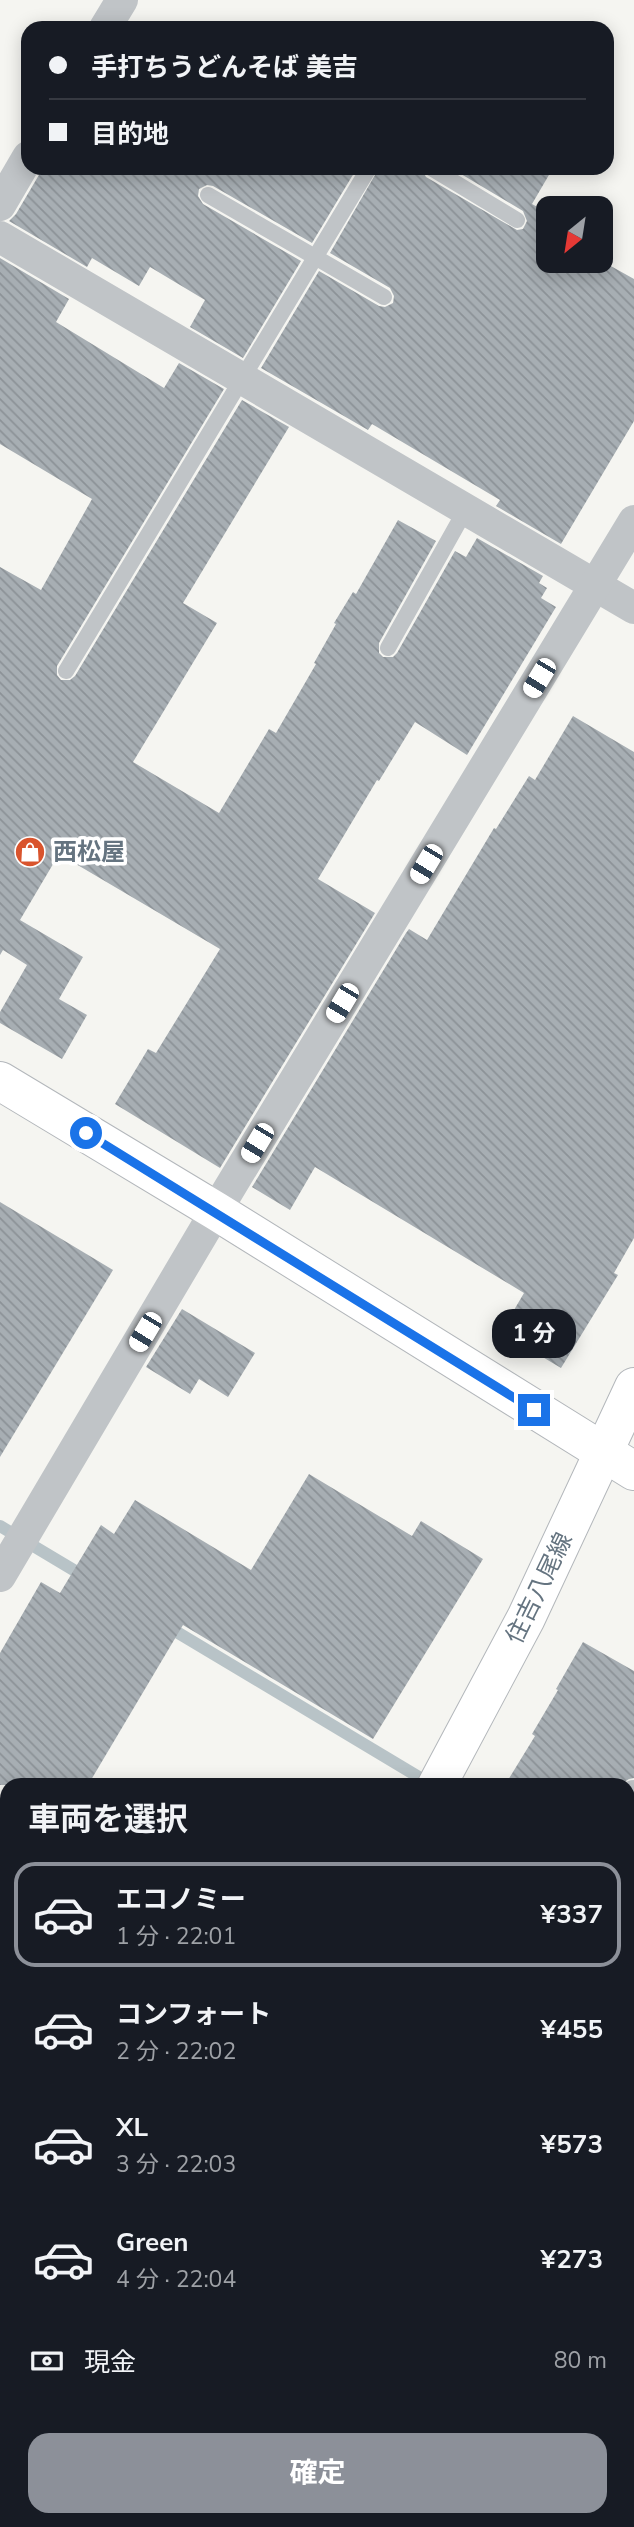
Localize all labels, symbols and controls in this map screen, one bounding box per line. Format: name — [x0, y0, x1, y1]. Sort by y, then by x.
text: 手打ちうどんそば 美吉 — [91, 50, 358, 85]
text: 目的地 — [91, 117, 169, 152]
north arrow — [536, 196, 612, 273]
map controls — [536, 196, 613, 273]
car — [520, 655, 559, 701]
shop icon: 西松屋 — [13, 835, 47, 869]
place label: 西松屋 — [53, 836, 125, 868]
car — [407, 841, 446, 887]
car — [323, 980, 362, 1026]
route start — [70, 1117, 102, 1149]
car — [238, 1120, 277, 1166]
callout: 1 分 — [492, 1308, 576, 1358]
car — [126, 1309, 165, 1355]
text: 1 分 — [512, 1318, 556, 1349]
route end — [518, 1394, 550, 1426]
street label: 住吉八尾線 — [498, 1527, 580, 1649]
text: 車両を選択 — [28, 1798, 188, 1841]
text: エコノミー — [116, 1882, 246, 1917]
icon: car — [32, 1883, 95, 1946]
text: ¥337 — [541, 1897, 603, 1932]
text: 1 分 · 22:01 — [116, 1921, 236, 1952]
text: コンフォート — [116, 1997, 271, 2032]
icon: car — [32, 1998, 95, 2061]
text: ¥455 — [541, 2012, 603, 2047]
text: 2 分 · 22:02 — [116, 2036, 236, 2067]
text: XL — [116, 2110, 148, 2145]
icon: car — [32, 2113, 95, 2176]
text: ¥573 — [541, 2127, 603, 2162]
text: 3 分 · 22:03 — [116, 2149, 236, 2180]
text: Green — [116, 2225, 189, 2260]
icon: car — [32, 2228, 95, 2291]
text: ¥273 — [541, 2242, 603, 2277]
text: 4 分 · 22:04 — [116, 2264, 236, 2295]
icon: cash — [28, 2342, 66, 2380]
text: 現金 — [84, 2345, 136, 2380]
text: 80 m — [554, 2345, 607, 2376]
button: 確定 — [28, 2433, 607, 2513]

